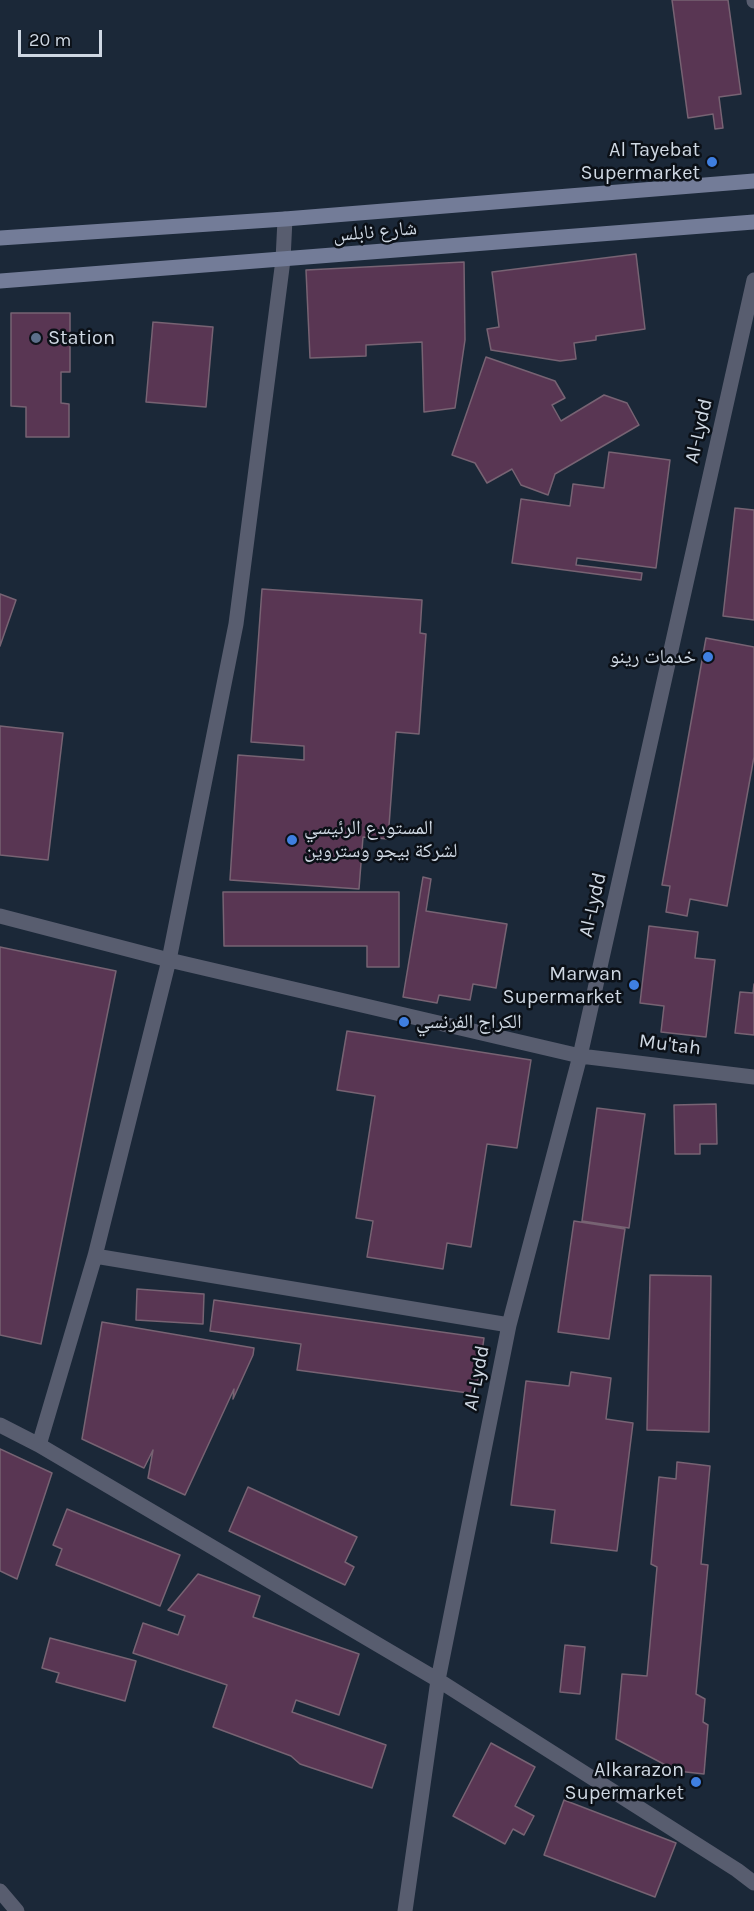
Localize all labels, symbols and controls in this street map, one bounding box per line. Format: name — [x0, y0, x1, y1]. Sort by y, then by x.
scale bar — [21, 18, 105, 56]
text: 20 m — [29, 29, 71, 51]
place label: Al Tayebat Supermarket — [581, 138, 700, 185]
marker: Al Tayebat Supermarket — [705, 155, 719, 169]
street label: شارع نابلس — [332, 216, 418, 248]
place label: Station — [48, 326, 115, 350]
marker: Station — [29, 331, 43, 345]
street label: Al-Lydd — [680, 396, 718, 466]
place label: خدمات رينو — [610, 645, 696, 669]
marker: خدمات رينو — [701, 650, 715, 664]
place label: المستودع الرئيسي لشركة بيجو وستروين — [304, 816, 458, 863]
marker: المستودع الرئيسي لشركة بيجو وستروين — [285, 833, 299, 847]
street label: Al-Lydd — [574, 870, 612, 940]
place label: Marwan Supermarket — [503, 962, 622, 1009]
marker: Marwan Supermarket — [627, 978, 641, 992]
place label: الكراج الفرنسي — [416, 1010, 522, 1034]
marker: الكراج الفرنسي — [397, 1015, 411, 1029]
street label: Mu'tah — [638, 1029, 702, 1061]
street label: Al-Lydd — [459, 1343, 495, 1413]
place label: Alkarazon Supermarket — [565, 1758, 684, 1805]
marker: Alkarazon Supermarket — [689, 1775, 703, 1789]

